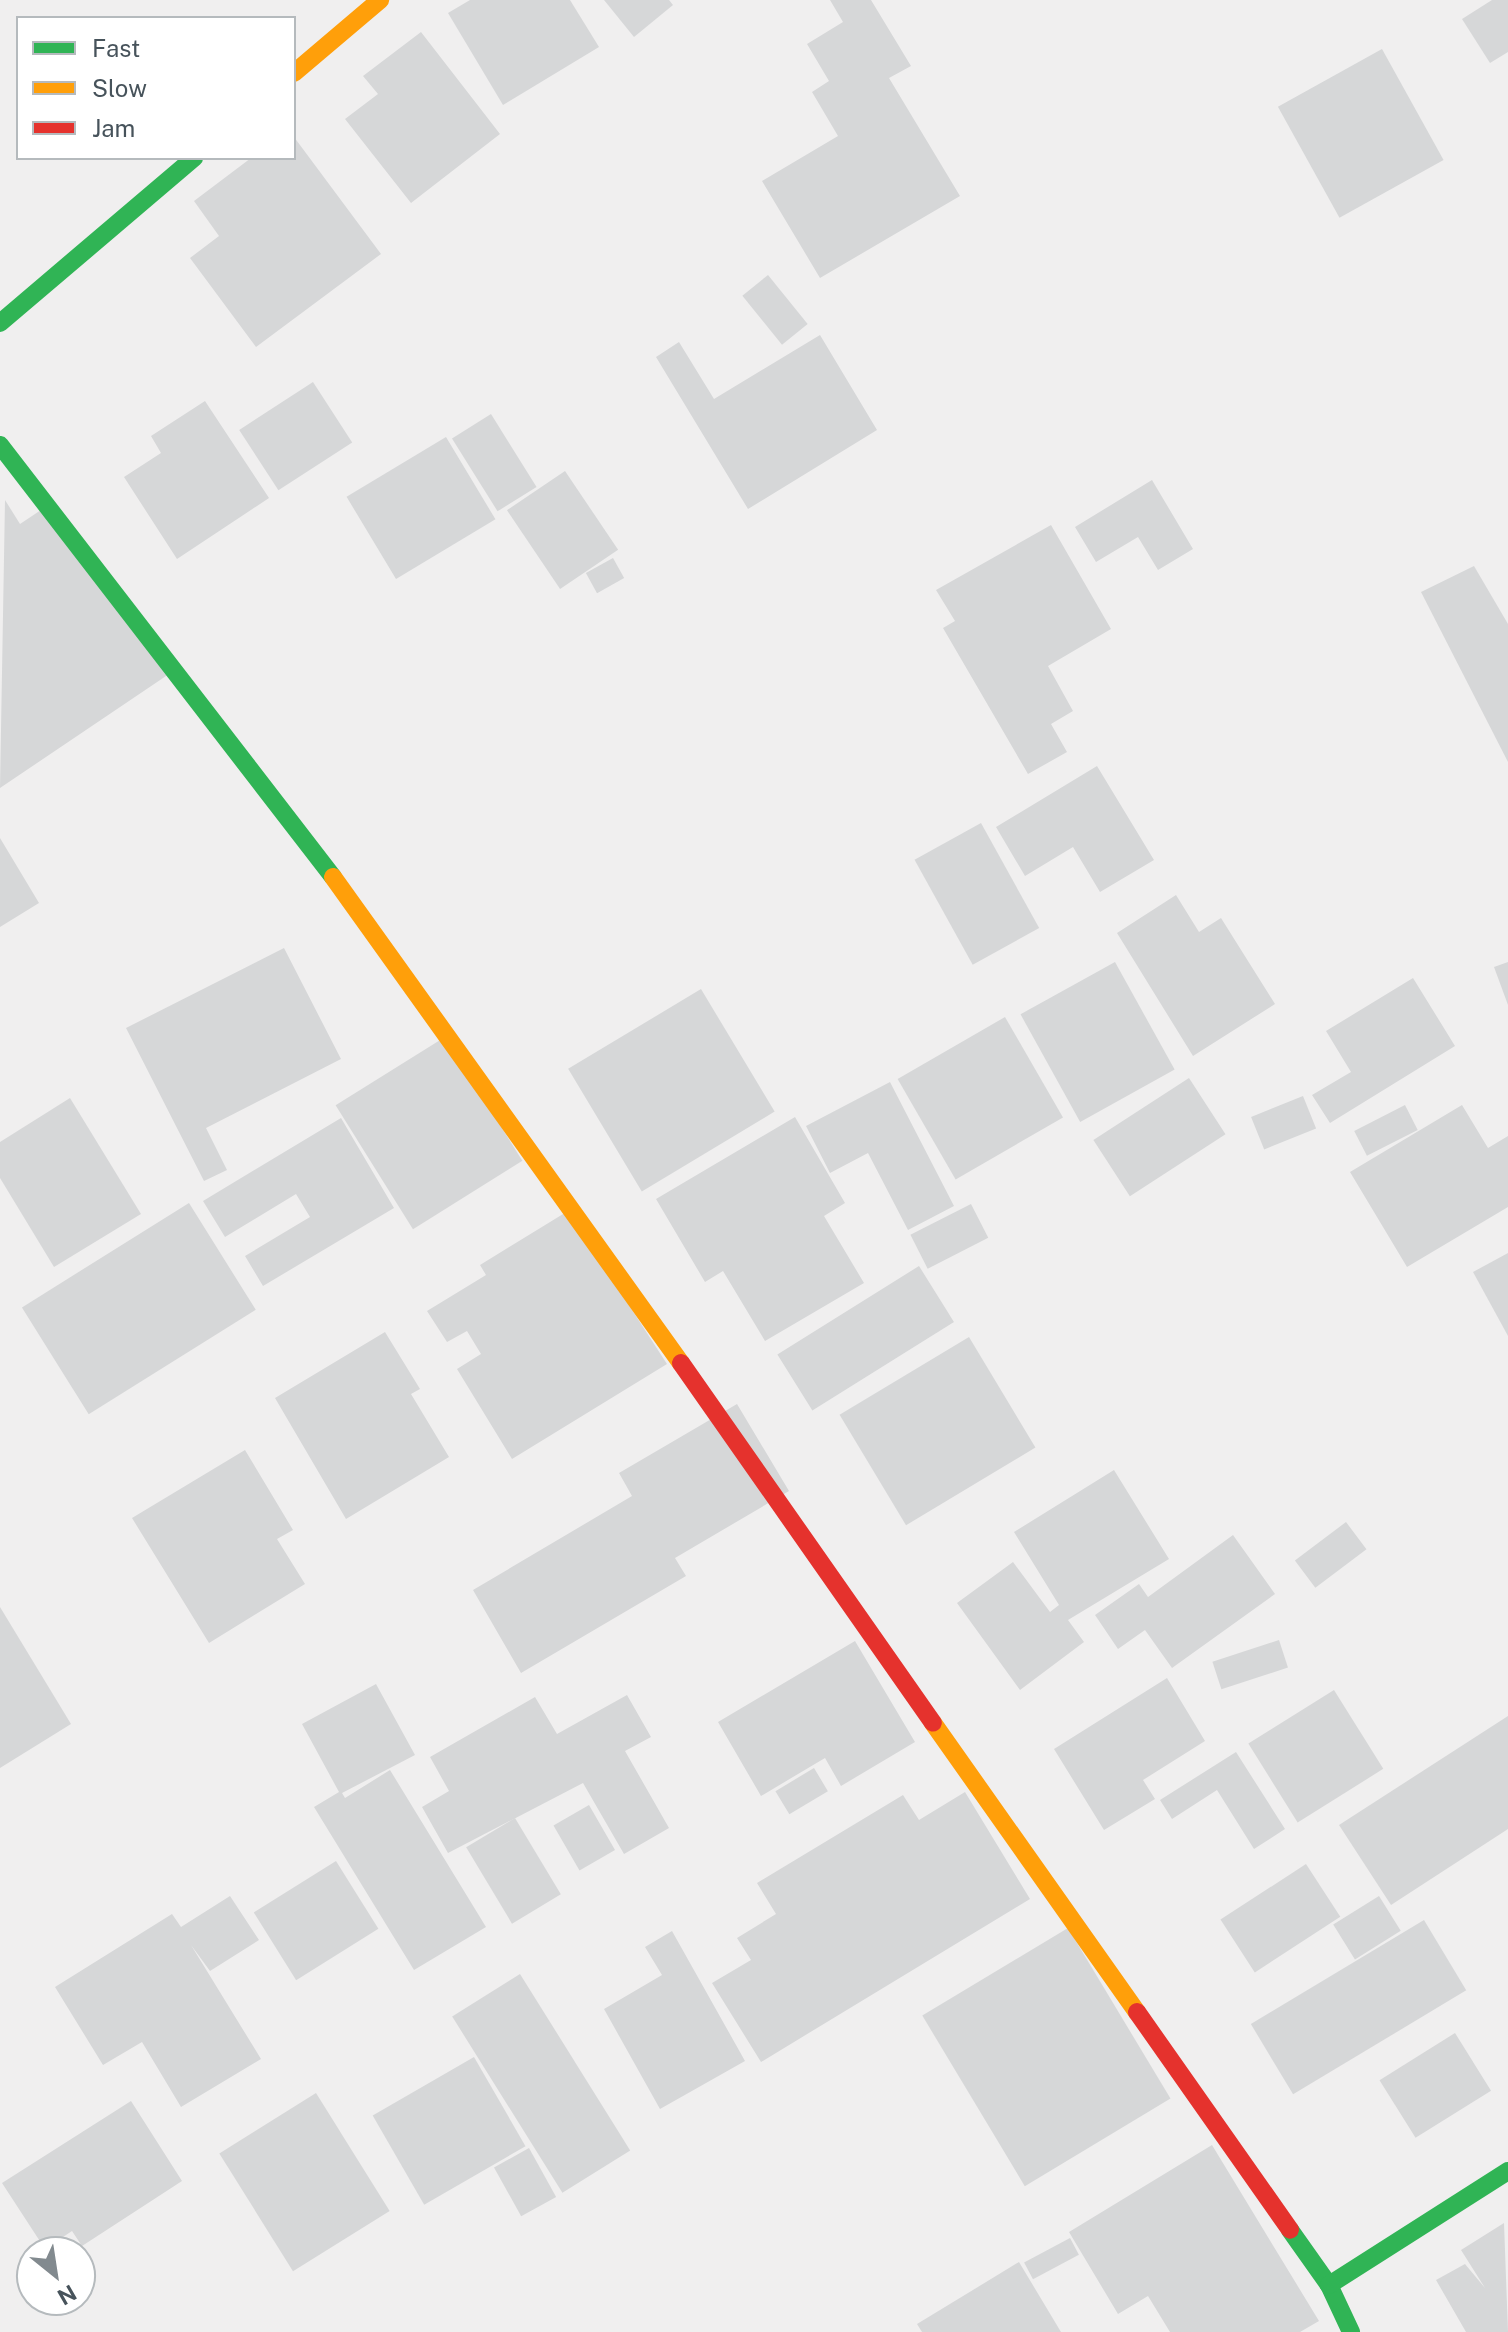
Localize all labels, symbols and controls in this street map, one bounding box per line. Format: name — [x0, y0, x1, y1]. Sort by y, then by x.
legend — [16, 16, 296, 160]
text: Fast — [92, 34, 140, 62]
text: Slow — [92, 74, 147, 102]
text: Jam — [92, 114, 135, 142]
north arrow — [16, 2236, 96, 2316]
text: N — [53, 2279, 81, 2311]

